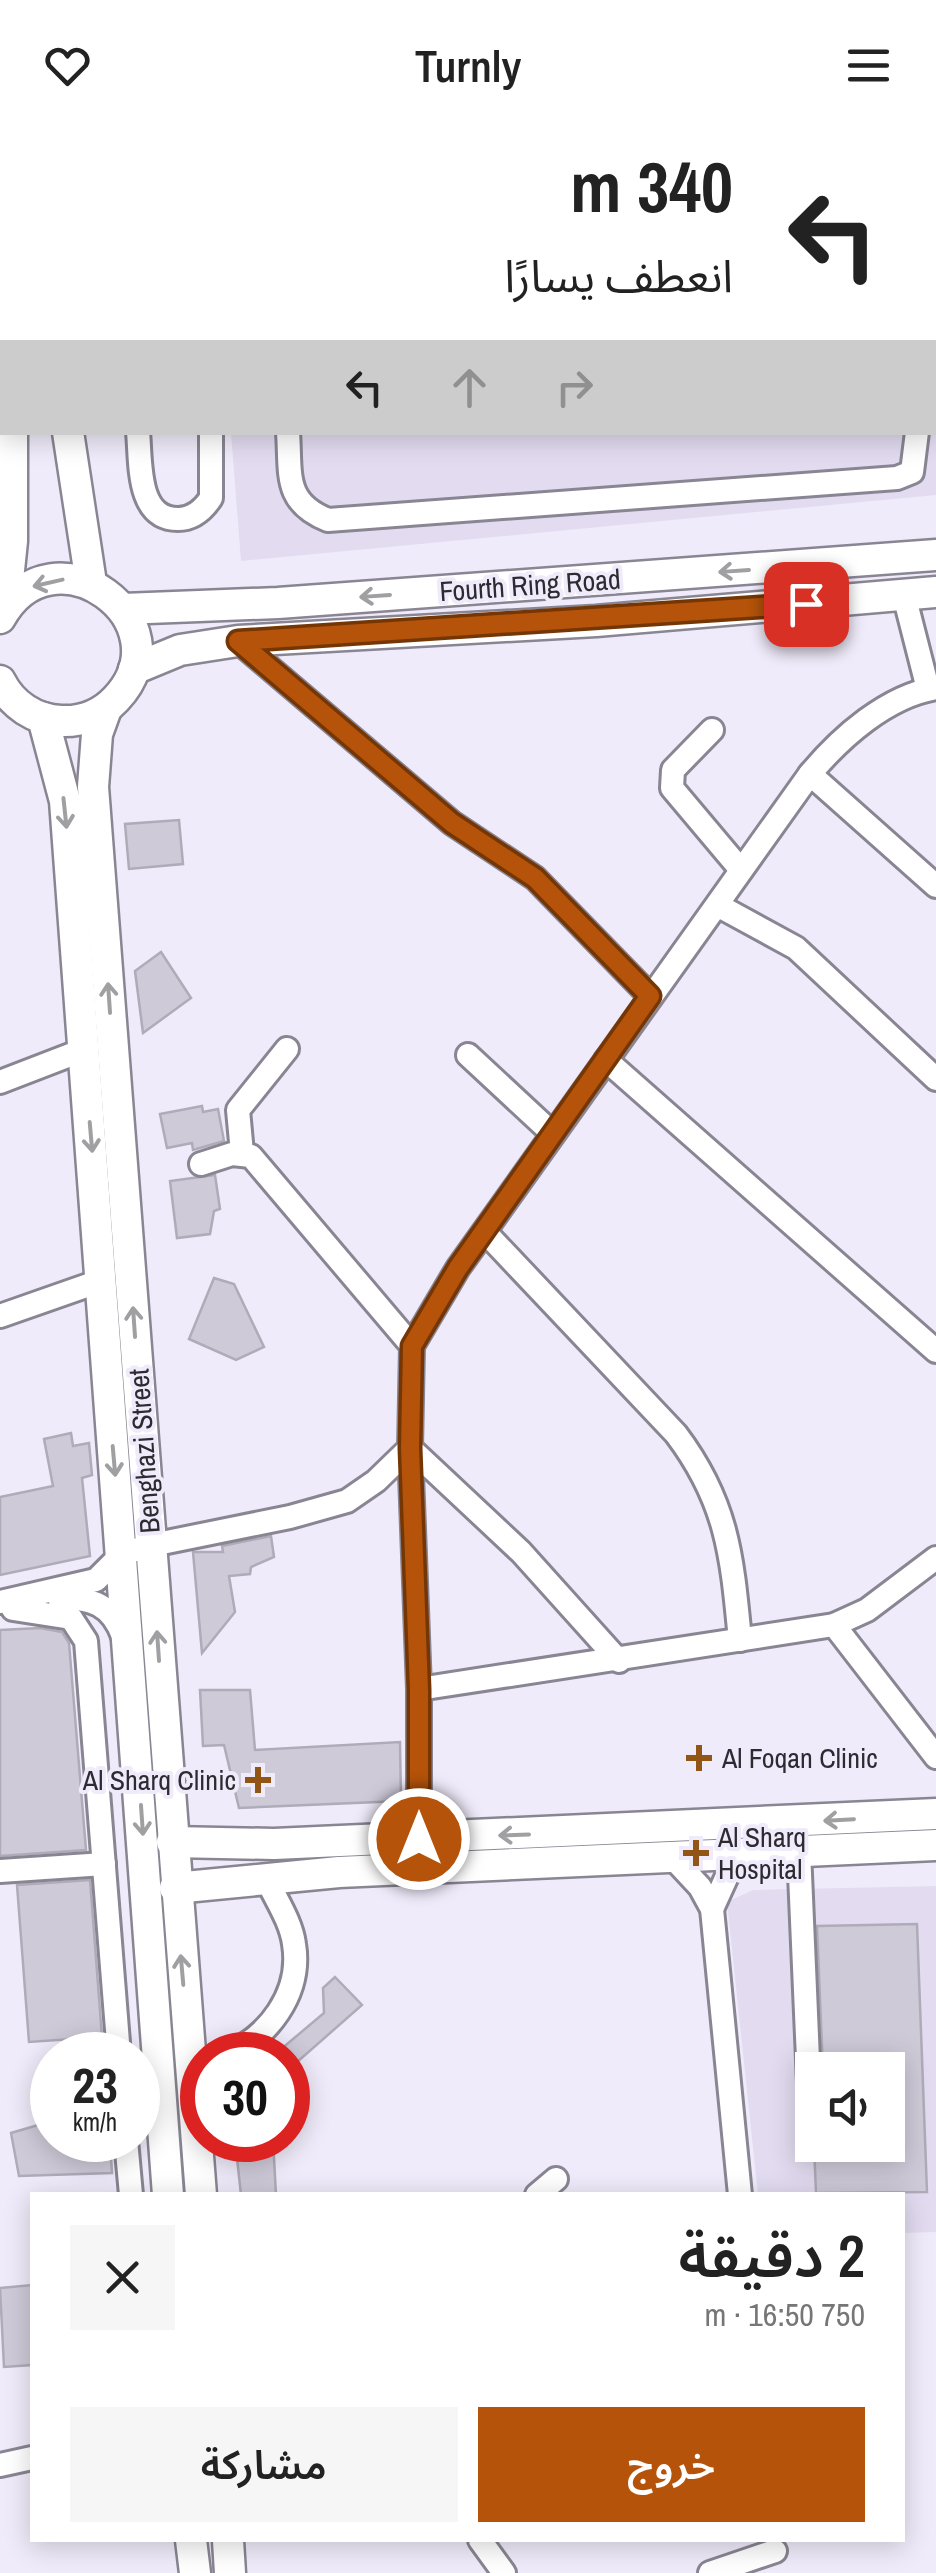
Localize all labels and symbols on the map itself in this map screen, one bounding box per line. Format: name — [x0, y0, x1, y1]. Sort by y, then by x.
street label: Fourth Ring Road — [438, 560, 622, 610]
one-way arrow — [719, 561, 751, 580]
pin — [764, 562, 849, 647]
one-way arrow — [33, 575, 65, 593]
one-way arrow — [359, 587, 392, 606]
one-way arrow — [56, 796, 75, 829]
one-way arrow — [100, 982, 119, 1014]
one-way arrow — [81, 1120, 100, 1153]
one-way arrow — [125, 1306, 144, 1338]
street label: Benghazi Street — [119, 1368, 169, 1534]
one-way arrow — [105, 1445, 124, 1477]
one-way arrow — [148, 1630, 167, 1662]
place label: Al Foqan Clinic — [721, 1739, 878, 1777]
marker: Al Foqan Clinic — [686, 1745, 712, 1771]
place label: Al Sharq Clinic — [82, 1761, 236, 1799]
marker: Al Sharq Clinic — [245, 1767, 271, 1793]
position arrow — [367, 1787, 471, 1891]
one-way arrow — [133, 1803, 152, 1836]
one-way arrow — [823, 1811, 855, 1830]
place label: Al Sharq Hospital — [717, 1818, 806, 1888]
one-way arrow — [499, 1826, 531, 1845]
marker: Al Sharq Hospital — [683, 1840, 709, 1866]
one-way arrow — [173, 1954, 192, 1986]
speed limit sign: 30 — [180, 2032, 310, 2162]

